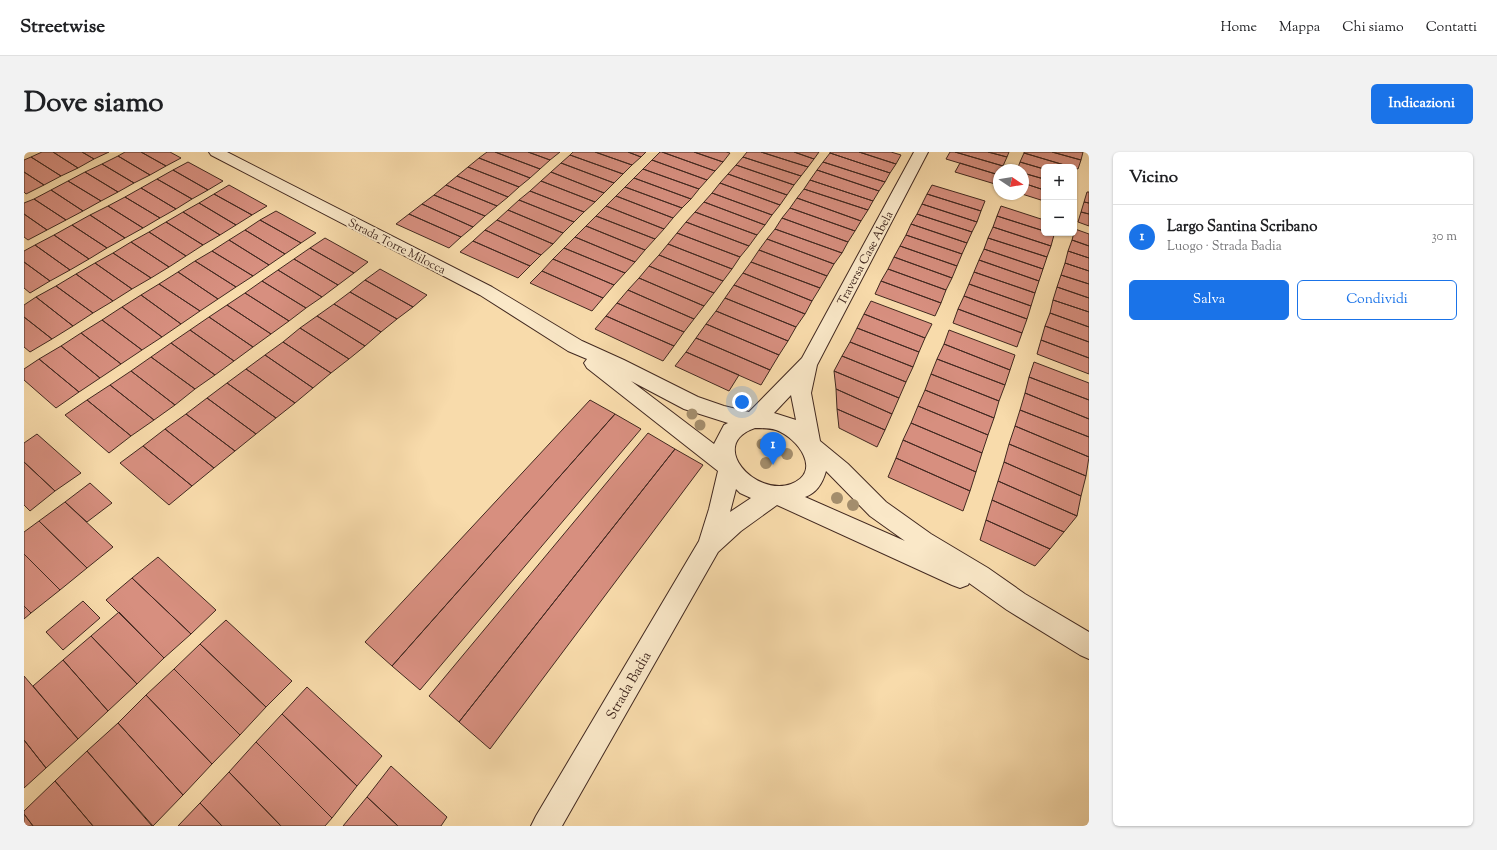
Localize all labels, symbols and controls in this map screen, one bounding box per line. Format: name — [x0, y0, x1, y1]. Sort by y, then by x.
text: Streetwise — [20, 14, 105, 41]
text: Home — [1220, 18, 1257, 38]
text: Mappa — [1279, 18, 1320, 38]
text: Chi siamo — [1342, 18, 1404, 38]
text: Contatti — [1426, 18, 1477, 38]
text: Dove siamo — [24, 84, 164, 124]
button: Indicazioni — [1371, 84, 1473, 124]
north arrow — [993, 164, 1029, 200]
map controls — [1041, 164, 1077, 236]
button: + — [1041, 164, 1077, 200]
text: Vicino — [1129, 166, 1178, 190]
button: − — [1041, 200, 1077, 236]
street label: Traversa Case Abela — [833, 208, 899, 309]
street label: Strada Torre Milocca — [344, 214, 449, 280]
text: Largo Santina Scribano — [1167, 217, 1317, 238]
text: 1 — [1140, 228, 1144, 246]
text: 30 m — [1431, 228, 1457, 246]
text: Luogo · Strada Badia — [1167, 238, 1282, 256]
button: Salva — [1129, 280, 1289, 320]
button: Condividi — [1297, 280, 1457, 320]
your location — [732, 392, 752, 412]
pin: 1 — [760, 432, 786, 465]
street label: Strada Badia — [602, 648, 658, 724]

